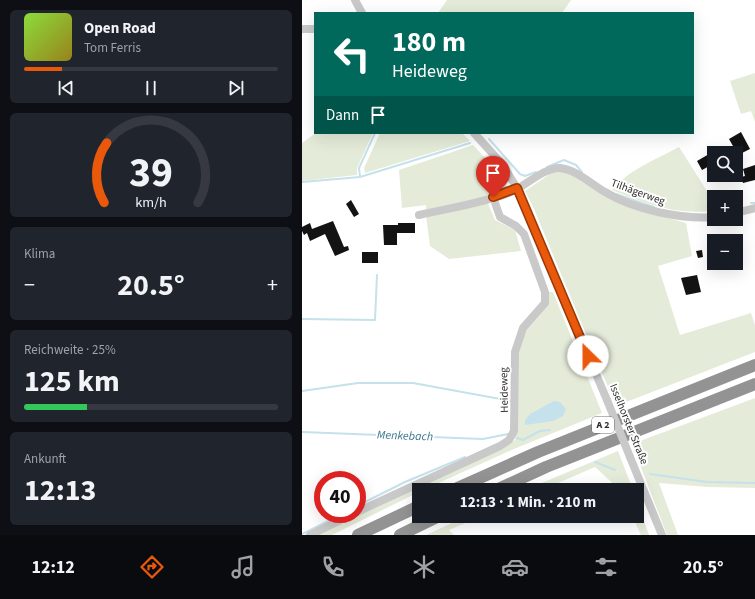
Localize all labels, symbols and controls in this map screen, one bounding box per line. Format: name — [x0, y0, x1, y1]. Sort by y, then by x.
text: Open Road — [84, 18, 156, 39]
text: 180 m — [392, 22, 466, 62]
icon: left — [326, 28, 378, 80]
text: Tom Ferris — [84, 39, 141, 57]
text: Heideweg — [392, 59, 467, 84]
icon: previous — [55, 77, 77, 99]
icon: pause — [140, 77, 162, 99]
icon: next — [225, 77, 247, 99]
icon: arrive — [367, 104, 389, 126]
text: Dann — [326, 105, 359, 126]
text: 39 — [129, 143, 173, 203]
map controls — [707, 146, 743, 270]
button: search — [707, 146, 743, 182]
pin — [476, 156, 510, 197]
icon: arrive — [482, 162, 504, 184]
street label: Tilhägerweg — [609, 175, 668, 209]
button: + — [707, 190, 743, 226]
text: km/h — [135, 191, 167, 212]
button: − — [707, 234, 743, 270]
text: Klima — [24, 245, 55, 263]
text: 20.5° — [117, 264, 185, 307]
text: − — [24, 269, 35, 301]
text: + — [267, 269, 278, 301]
position arrow — [567, 335, 609, 377]
text: Reichweite · 25% — [24, 341, 116, 359]
text: 125 km — [24, 360, 120, 403]
street label: Heideweg — [496, 367, 512, 413]
street label: Isselhorster Straße — [606, 381, 652, 467]
road number: A 2 — [592, 417, 614, 433]
water label: Menkebach — [377, 427, 433, 445]
text: Ankunft — [24, 450, 66, 468]
text: 12:13 — [24, 469, 96, 512]
speed limit sign: 40 — [314, 471, 366, 523]
text: 12:13 · 1 Min. · 210 m — [460, 492, 596, 513]
icon: directions — [138, 553, 166, 581]
icon: music — [229, 553, 257, 581]
icon: phone — [319, 553, 347, 581]
icon: climate — [410, 553, 438, 581]
icon: car — [501, 553, 529, 581]
icon: filters — [592, 553, 620, 581]
text: 12:12 — [31, 555, 75, 580]
text: 20.5° — [683, 555, 723, 580]

